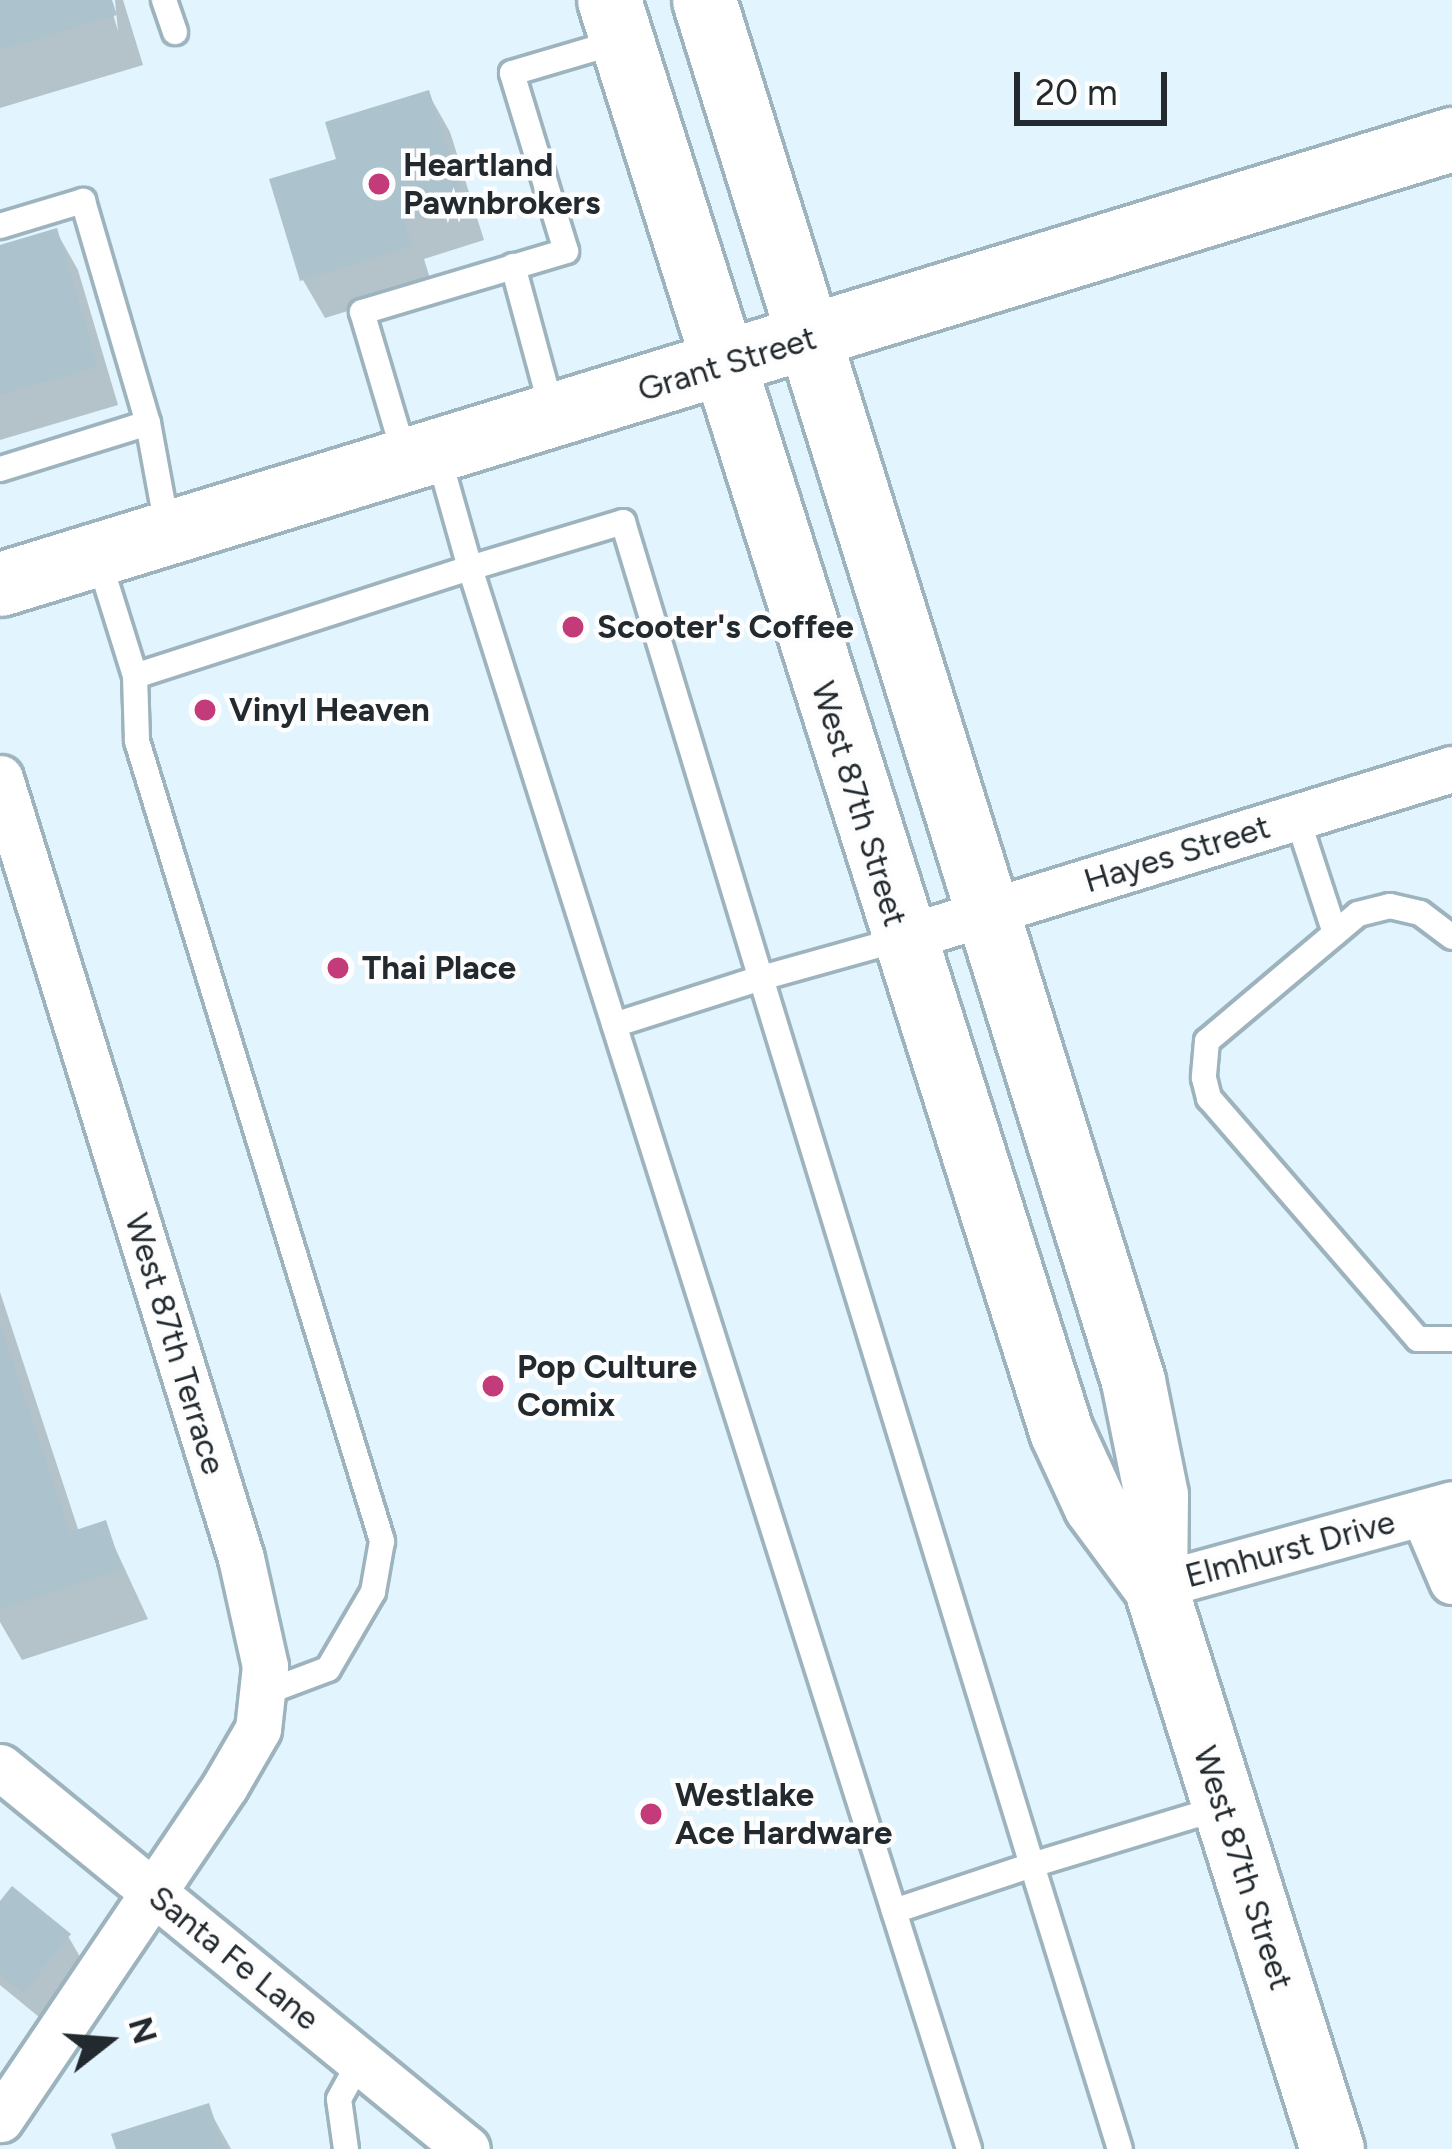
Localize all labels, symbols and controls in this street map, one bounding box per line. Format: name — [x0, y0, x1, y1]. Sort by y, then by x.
scale bar — [1020, 48, 1173, 122]
text: 20 m — [1035, 71, 1118, 114]
place label: Heartland Pawnbrokers — [403, 145, 600, 223]
marker: Heartland Pawnbrokers — [366, 171, 392, 197]
street label: Grant Street — [633, 318, 821, 410]
place label: Scooter's Coffee — [597, 607, 854, 647]
marker: Scooter's Coffee — [560, 614, 586, 640]
street label: West 87th Street — [803, 677, 915, 931]
place label: Vinyl Heaven — [229, 690, 430, 730]
marker: Vinyl Heaven — [192, 697, 218, 723]
street label: Hayes Street — [1079, 807, 1275, 901]
place label: Thai Place — [362, 948, 516, 988]
marker: Thai Place — [325, 955, 351, 981]
street label: West 87th Terrace — [117, 1209, 233, 1479]
place label: Pop Culture Comix — [517, 1347, 697, 1425]
marker: Pop Culture Comix — [480, 1373, 506, 1399]
street label: Elmhurst Drive — [1181, 1502, 1399, 1596]
street label: West 87th Street — [1185, 1741, 1301, 1995]
place label: Westlake Ace Hardware — [675, 1775, 892, 1853]
marker: Westlake Ace Hardware — [638, 1801, 664, 1827]
street label: Santa Fe Lane — [141, 1877, 327, 2039]
north arrow — [48, 1981, 168, 2101]
text: N — [121, 2012, 165, 2048]

